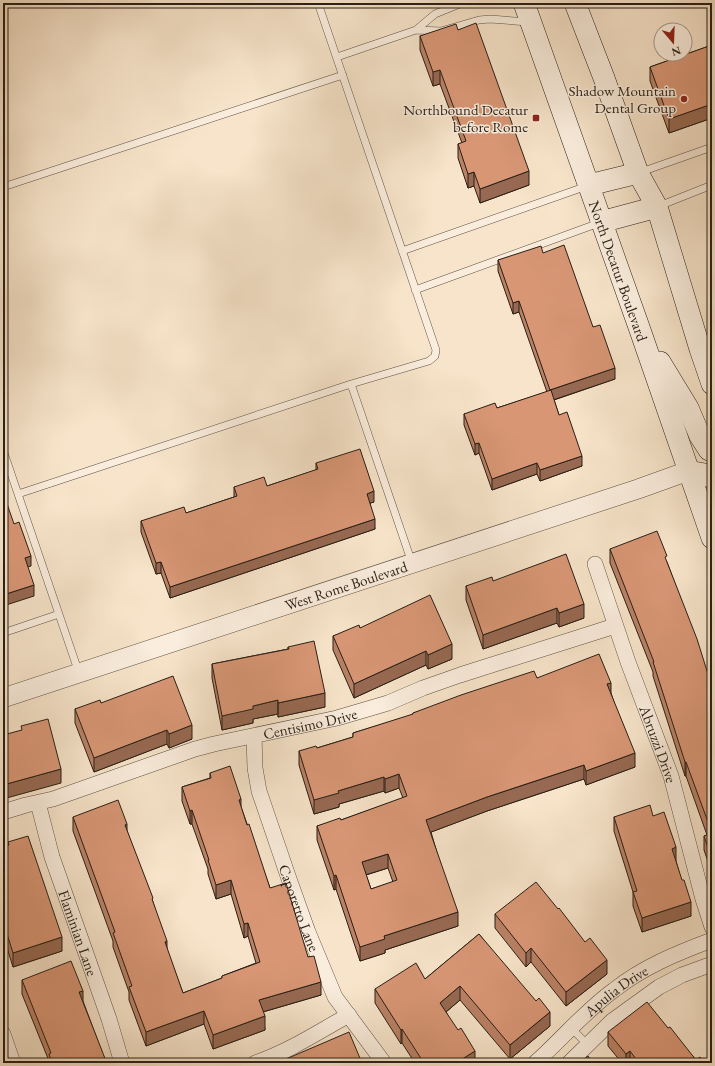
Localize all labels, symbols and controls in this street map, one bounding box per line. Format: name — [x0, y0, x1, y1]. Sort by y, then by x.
north arrow — [653, 22, 693, 62]
text: N — [670, 43, 683, 60]
place label: Shadow Mountain Dental Group — [568, 81, 676, 117]
marker: Shadow Mountain Dental Group — [679, 94, 689, 104]
place label: Northbound Decatur before Rome — [403, 100, 528, 136]
marker: Northbound Decatur before Rome — [531, 113, 541, 123]
street label: North Decatur Boulevard — [585, 198, 653, 344]
street label: West Rome Boulevard — [282, 556, 410, 614]
street label: Abruzzi Drive — [635, 702, 682, 785]
street label: Centisimo Drive — [261, 703, 359, 743]
street label: Caporetto Lane — [275, 862, 324, 954]
street label: Flaminian Lane — [55, 887, 103, 978]
street label: Apulia Drive — [579, 960, 651, 1021]

